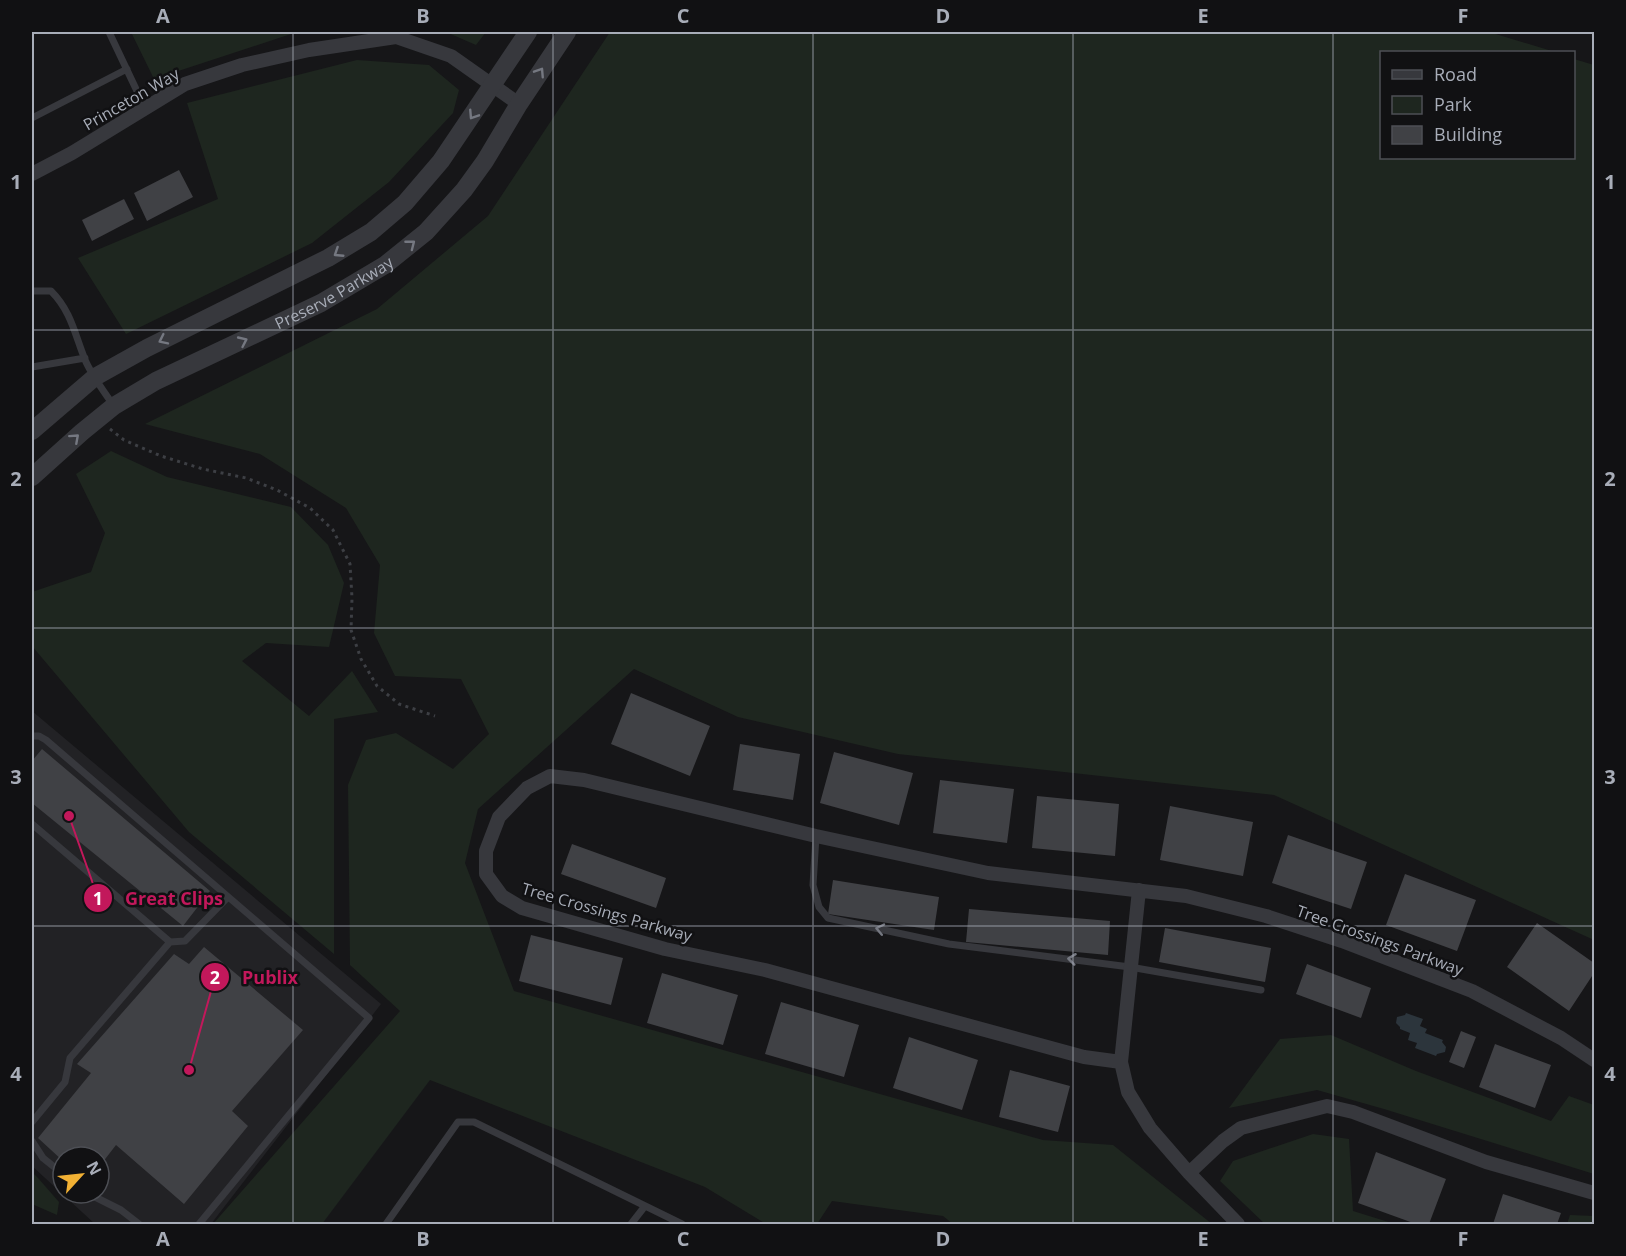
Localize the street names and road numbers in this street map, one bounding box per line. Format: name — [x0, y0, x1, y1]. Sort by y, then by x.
street label: Princeton Way — [79, 62, 184, 135]
street label: Preserve Parkway — [271, 251, 399, 334]
street label: Tree Crossings Parkway — [519, 877, 696, 947]
street label: Tree Crossings Parkway — [1294, 900, 1467, 981]

